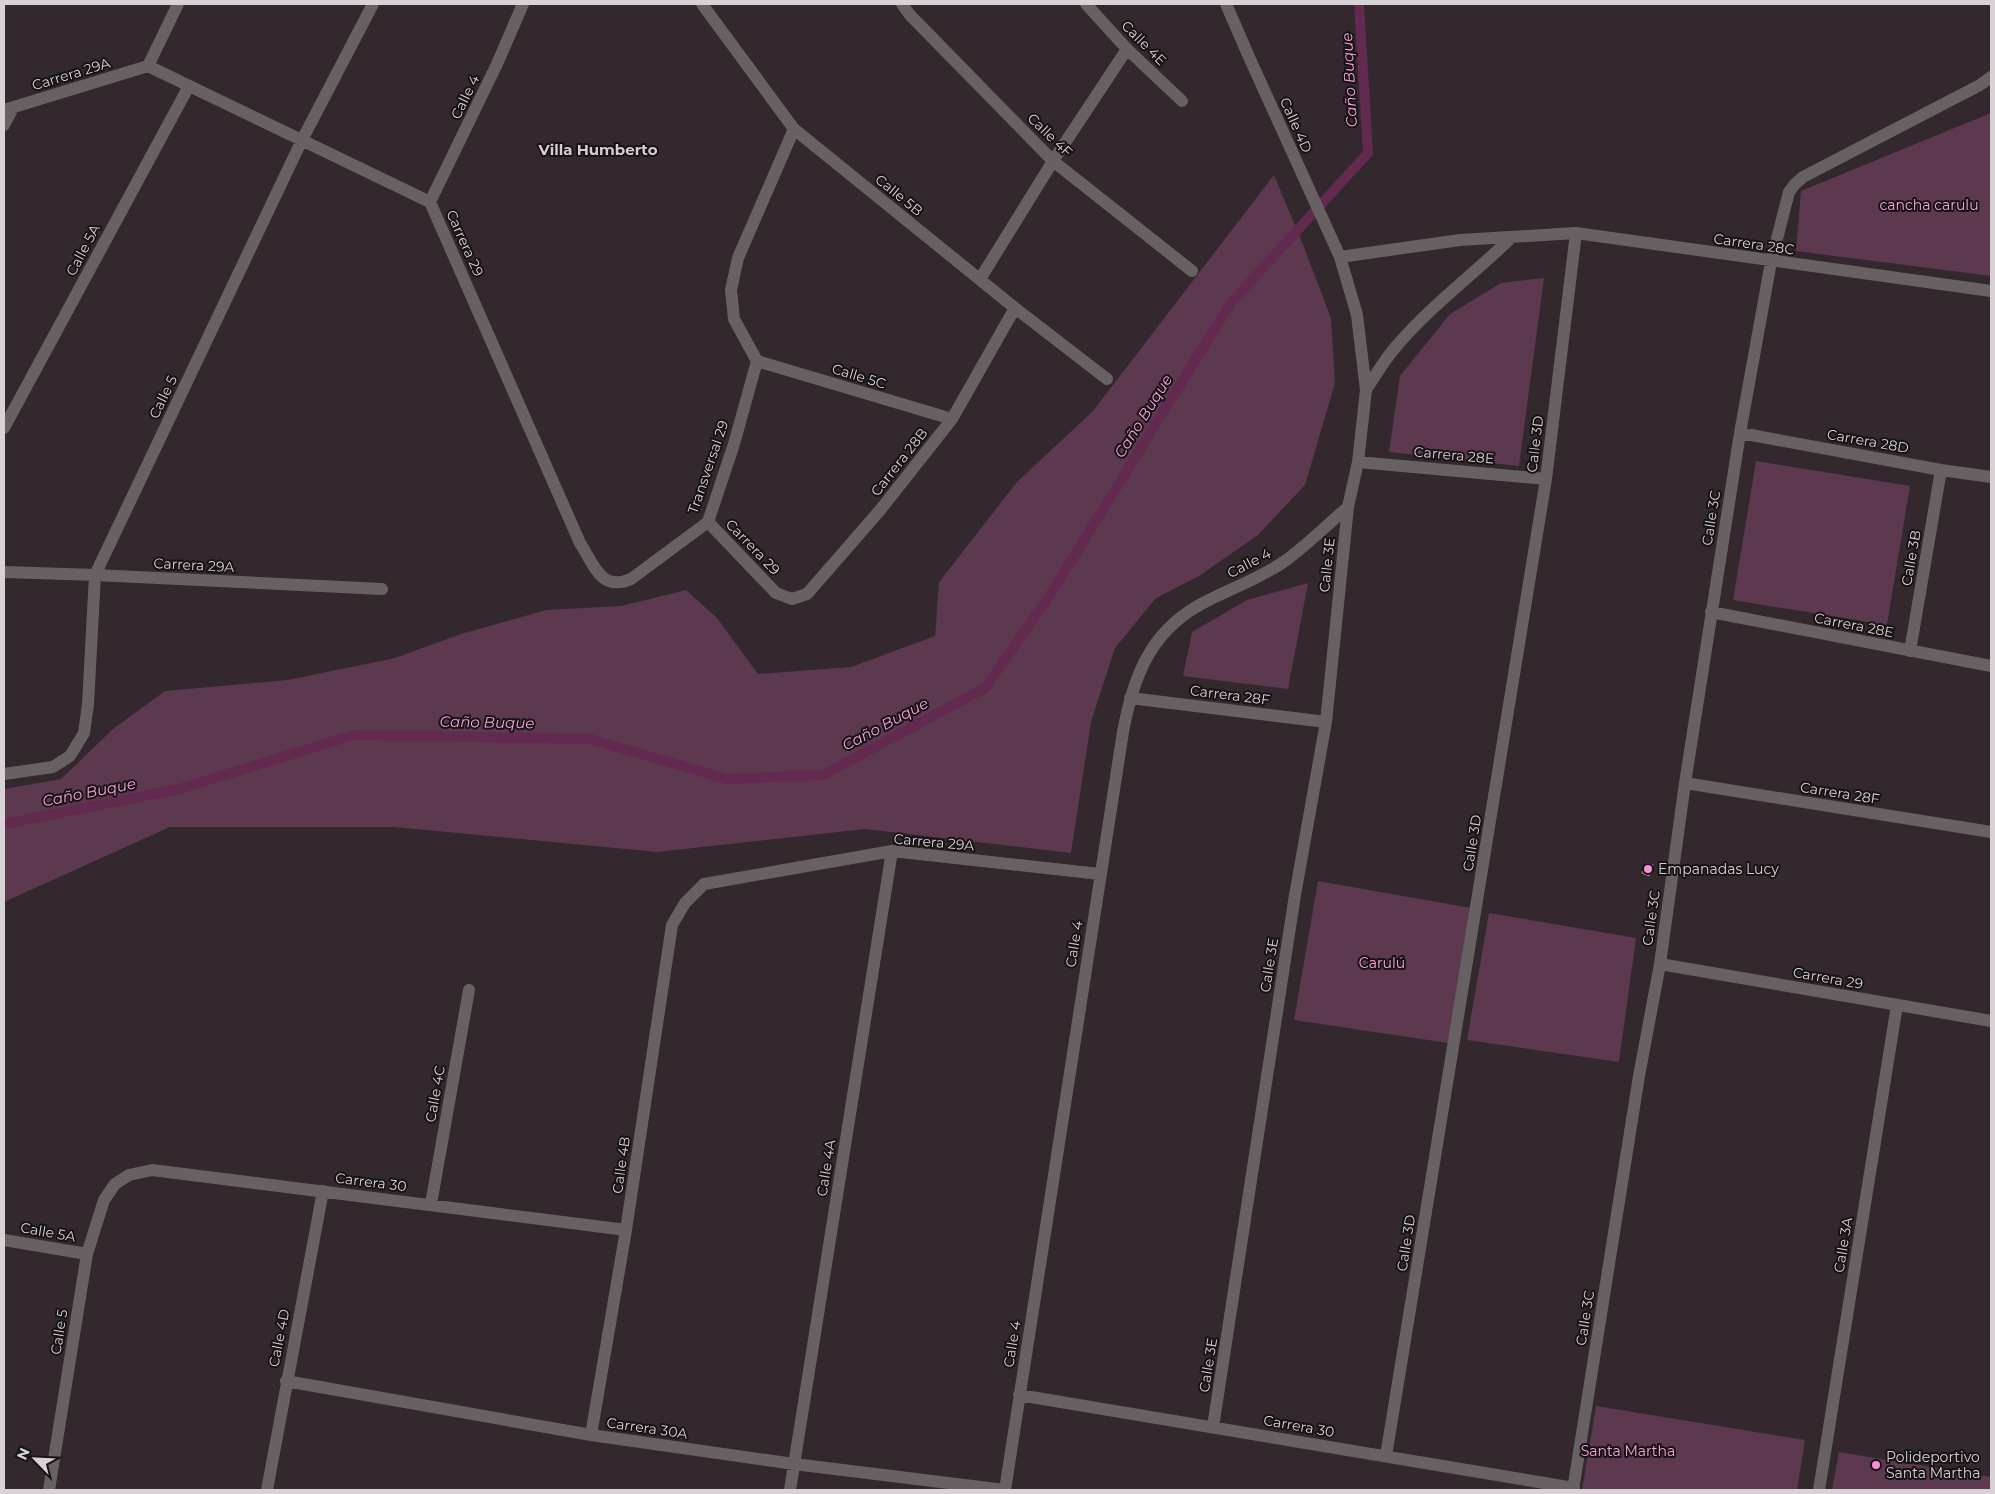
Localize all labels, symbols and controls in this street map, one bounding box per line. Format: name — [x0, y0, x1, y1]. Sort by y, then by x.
street label: Calle 4E — [1118, 17, 1170, 69]
water label: Caño Buque — [1337, 32, 1361, 128]
street label: Carrera 29A — [30, 53, 113, 94]
street label: Calle 4 — [447, 71, 484, 122]
street label: Calle 4D — [1276, 95, 1316, 155]
street label: Calle 4F — [1024, 109, 1076, 161]
district label: Villa Humberto — [538, 140, 658, 159]
street label: Calle 5B — [871, 170, 927, 220]
park label: cancha carulu — [1879, 196, 1979, 214]
street label: Carrera 29 — [442, 207, 488, 279]
street label: Calle 5A — [62, 220, 104, 279]
street label: Carrera 28C — [1713, 229, 1796, 259]
street label: Calle 5C — [830, 359, 888, 393]
water label: Caño Buque — [1110, 371, 1176, 461]
street label: Calle 5 — [145, 372, 181, 421]
street label: Calle 3D — [1523, 415, 1547, 473]
street label: Transversal 29 — [684, 418, 732, 516]
street label: Carrera 28B — [867, 424, 931, 500]
street label: Carrera 28D — [1826, 425, 1910, 457]
street label: Carrera 28E — [1413, 443, 1495, 467]
street label: Calle 3C — [1698, 489, 1724, 547]
street label: Carrera 29 — [722, 515, 784, 579]
street label: Calle 3B — [1897, 529, 1925, 587]
street label: Calle 3E — [1315, 537, 1339, 593]
street label: Calle 4 — [1224, 544, 1275, 582]
street label: Carrera 29A — [153, 554, 236, 576]
street label: Carrera 28E — [1813, 608, 1895, 642]
street label: Carrera 28F — [1189, 681, 1271, 709]
water label: Caño Buque — [839, 693, 931, 755]
water label: Caño Buque — [439, 712, 535, 732]
water label: Caño Buque — [41, 774, 137, 810]
street label: Carrera 28F — [1799, 778, 1881, 808]
street label: Calle 3D — [1459, 813, 1485, 873]
street label: Carrera 29A — [893, 830, 976, 855]
place label: Empanadas Lucy — [1658, 860, 1779, 878]
marker: Empanadas Lucy — [1642, 863, 1654, 875]
street label: Calle 3C — [1638, 889, 1664, 947]
street label: Calle 4 — [1061, 919, 1087, 969]
street label: Calle 3E — [1256, 936, 1282, 994]
park label: Carulú — [1359, 954, 1405, 972]
street label: Carrera 29 — [1792, 963, 1864, 993]
street label: Calle 4C — [421, 1064, 449, 1124]
street label: Calle 4B — [608, 1135, 634, 1195]
street label: Calle 4A — [813, 1137, 839, 1198]
street label: Carrera 30 — [334, 1169, 408, 1195]
street label: Calle 3D — [1393, 1213, 1419, 1273]
street label: Calle 3A — [1830, 1215, 1856, 1274]
street label: Calle 5A — [19, 1218, 78, 1246]
street label: Calle 3C — [1572, 1289, 1598, 1347]
street label: Calle 5 — [47, 1308, 71, 1356]
street label: Calle 4D — [265, 1308, 293, 1368]
street label: Calle 4 — [999, 1319, 1025, 1369]
street label: Calle 3E — [1195, 1336, 1221, 1394]
street label: Carrera 30 — [1262, 1411, 1336, 1441]
street label: Carrera 30A — [605, 1413, 690, 1443]
north arrow — [10, 1434, 60, 1484]
park label: Santa Martha — [1581, 1442, 1675, 1460]
text: N — [13, 1445, 34, 1463]
place label: Polideportivo Santa Martha — [1886, 1448, 1981, 1482]
marker: Polideportivo Santa Martha — [1870, 1459, 1882, 1471]

